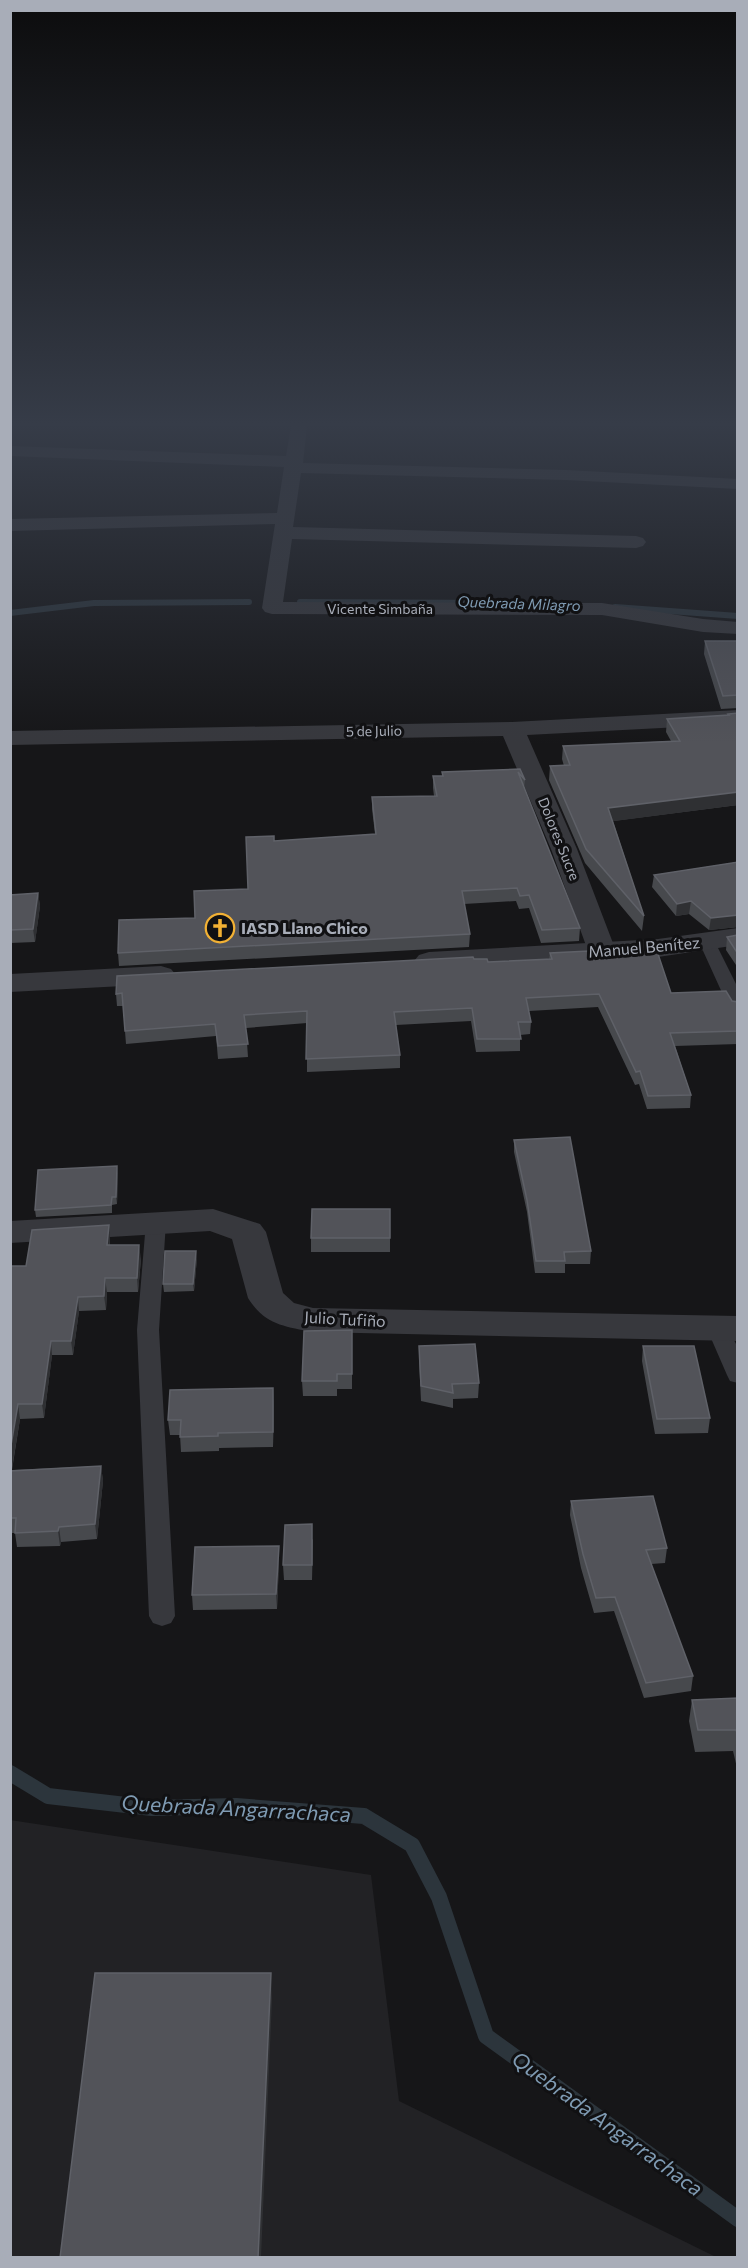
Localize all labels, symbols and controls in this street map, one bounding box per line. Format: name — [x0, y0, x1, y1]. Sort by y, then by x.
water label: Quebrada Milagro — [457, 592, 581, 614]
street label: Vicente Simbaña — [327, 600, 433, 617]
street label: 5 de Julio — [346, 722, 402, 739]
street label: Dolores Sucre — [535, 795, 584, 883]
church icon: IASD Llano Chico — [204, 912, 236, 944]
place label: IASD Llano Chico — [241, 918, 368, 937]
street label: Manuel Benítez — [587, 932, 701, 961]
street label: Julio Tufiño — [304, 1307, 386, 1330]
water label: Quebrada Angarrachaca — [121, 1789, 351, 1826]
water label: Quebrada Angarrachaca — [508, 2045, 708, 2200]

